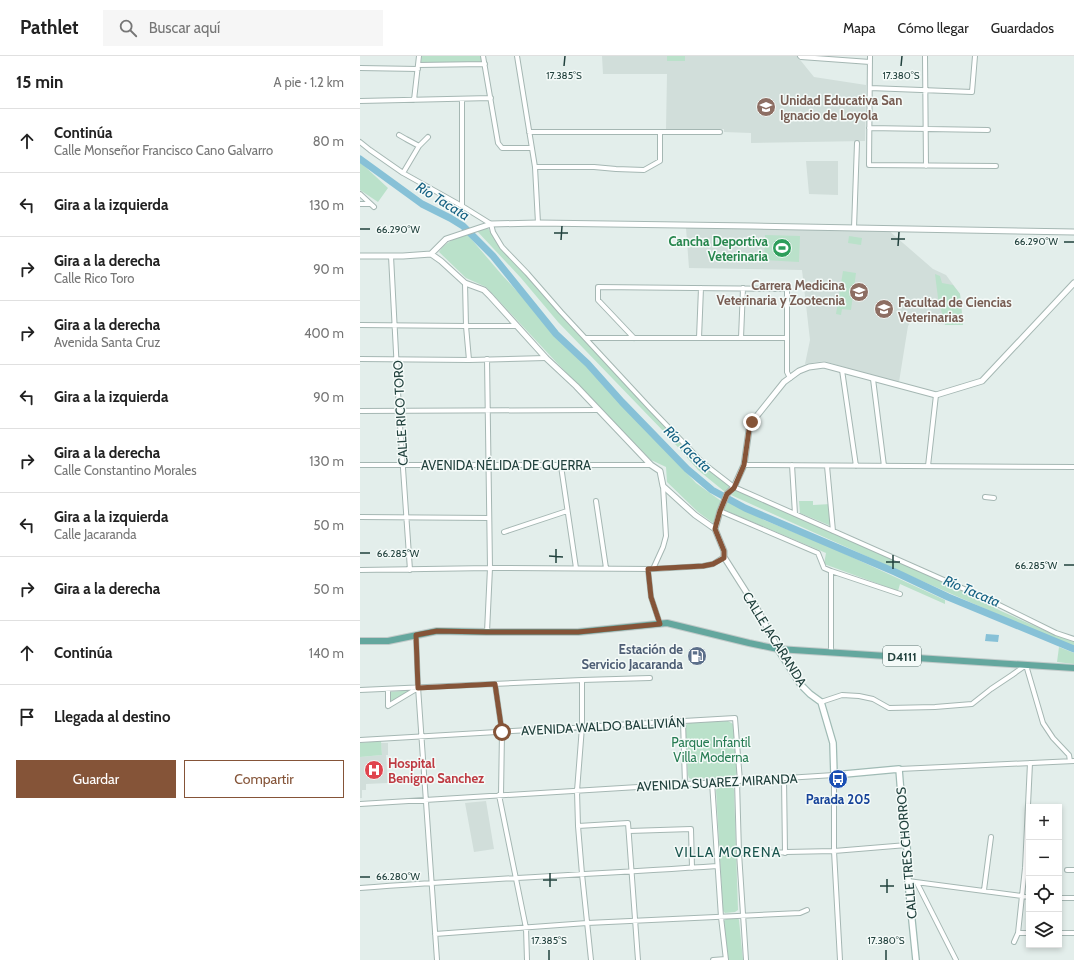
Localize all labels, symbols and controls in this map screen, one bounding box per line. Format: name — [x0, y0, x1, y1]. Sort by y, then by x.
search box — [103, 10, 383, 46]
text: Pathlet — [20, 16, 79, 39]
icon: search — [117, 17, 139, 39]
text: Buscar aquí — [149, 19, 220, 37]
text: Mapa — [843, 19, 876, 37]
text: Cómo llegar — [898, 19, 969, 37]
text: Guardados — [991, 19, 1054, 37]
text: 17.385°S — [546, 69, 582, 82]
text: 17.380°S — [882, 69, 920, 82]
text: 15 min — [16, 72, 63, 92]
text: A pie · 1.2 km — [274, 74, 344, 90]
place label: Unidad Educativa San Ignacio de Loyola — [780, 92, 902, 123]
school or university icon: Unidad Educativa San Ignacio de Loyola — [755, 96, 777, 118]
text: Continúa — [54, 124, 112, 142]
icon: ahead — [16, 130, 38, 152]
text: 80 m — [313, 133, 344, 149]
text: Calle Monseñor Francisco Cano Galvarro — [54, 142, 273, 158]
water label: Río Tacata — [413, 178, 473, 224]
icon: left — [16, 194, 38, 216]
text: Gira a la izquierda — [54, 196, 168, 214]
text: 130 m — [309, 197, 344, 213]
text: 66.290°W — [376, 223, 420, 236]
place label: Cancha Deportiva Veterinaria — [668, 233, 769, 264]
text: 66.290°W — [1014, 235, 1058, 248]
sports icon: Cancha Deportiva Veterinaria — [771, 237, 793, 259]
text: Gira a la derecha — [54, 252, 160, 270]
icon: right — [16, 258, 38, 280]
text: 90 m — [313, 261, 344, 277]
text: Calle Rico Toro — [54, 270, 134, 286]
place label: Carrera Medicina Veterinaria y Zootecnia — [717, 277, 846, 308]
school or university icon: Carrera Medicina Veterinaria y Zootecnia — [848, 281, 870, 303]
place label: Facultad de Ciencias Veterinarias — [898, 294, 1012, 325]
school or university icon: Facultad de Ciencias Veterinarias — [873, 298, 895, 320]
text: Gira a la derecha — [54, 316, 160, 334]
icon: right — [16, 322, 38, 344]
text: 400 m — [304, 325, 344, 341]
text: Avenida Santa Cruz — [54, 334, 160, 350]
street label: CALLE RICO TORO — [389, 360, 411, 466]
icon: left — [16, 386, 38, 408]
text: Gira a la izquierda — [54, 388, 168, 406]
text: 90 m — [313, 389, 344, 405]
route end — [743, 413, 761, 431]
water label: Río Tacata — [660, 422, 716, 476]
text: Gira a la derecha — [54, 444, 160, 462]
icon: right — [16, 450, 38, 472]
text: 130 m — [309, 453, 344, 469]
street label: AVENIDA NÉLIDA DE GUERRA — [421, 456, 591, 473]
text: Calle Constantino Morales — [54, 462, 197, 478]
text: Gira a la izquierda — [54, 508, 168, 526]
icon: left — [16, 514, 38, 536]
text: 50 m — [314, 517, 344, 533]
text: Calle Jacaranda — [54, 526, 136, 542]
text: 66.285°W — [377, 547, 420, 560]
text: 66.285°W — [1015, 559, 1058, 572]
water label: Río Tacata — [941, 571, 1003, 611]
icon: right — [16, 578, 38, 600]
text: Gira a la derecha — [54, 580, 160, 598]
text: 50 m — [314, 581, 344, 597]
street label: CALLE JACARANDA — [739, 589, 811, 689]
place label: Estación de Servicio Jacaranda — [581, 641, 684, 672]
icon: ahead — [16, 642, 38, 664]
text: Continúa — [54, 644, 112, 662]
text: 140 m — [309, 645, 344, 661]
fuel station icon: Estación de Servicio Jacaranda — [686, 645, 708, 667]
road number: D4111 — [883, 646, 921, 666]
icon: arrive — [16, 706, 38, 728]
text: Llegada al destino — [54, 708, 170, 726]
street label: AVENIDA WALDO BALLIVIÁN — [520, 713, 686, 738]
route start — [493, 723, 511, 741]
park label: Parque Infantil Villa Moderna — [671, 734, 751, 765]
place label: Hospital Benigno Sanchez — [388, 755, 484, 786]
hospital icon: Hospital Benigno Sanchez — [363, 759, 385, 781]
button: Guardar — [16, 760, 176, 798]
button: Compartir — [184, 760, 344, 798]
bus stop icon: Parada 205 — [827, 768, 849, 790]
street label: AVENIDA SUAREZ MIRANDA — [636, 770, 798, 794]
street label: CALLE TRES CHORROS — [892, 786, 920, 920]
place label: Parada 205 — [806, 791, 870, 807]
map controls — [1026, 804, 1062, 948]
button: + — [1026, 804, 1062, 840]
button: − — [1026, 840, 1062, 876]
district label: VILLA MORENA — [675, 843, 781, 861]
text: 66.280°W — [376, 870, 421, 883]
button: locate — [1026, 876, 1062, 912]
button: layers — [1026, 912, 1062, 948]
text: 17.385°S — [531, 934, 567, 947]
text: 17.380°S — [867, 934, 905, 947]

